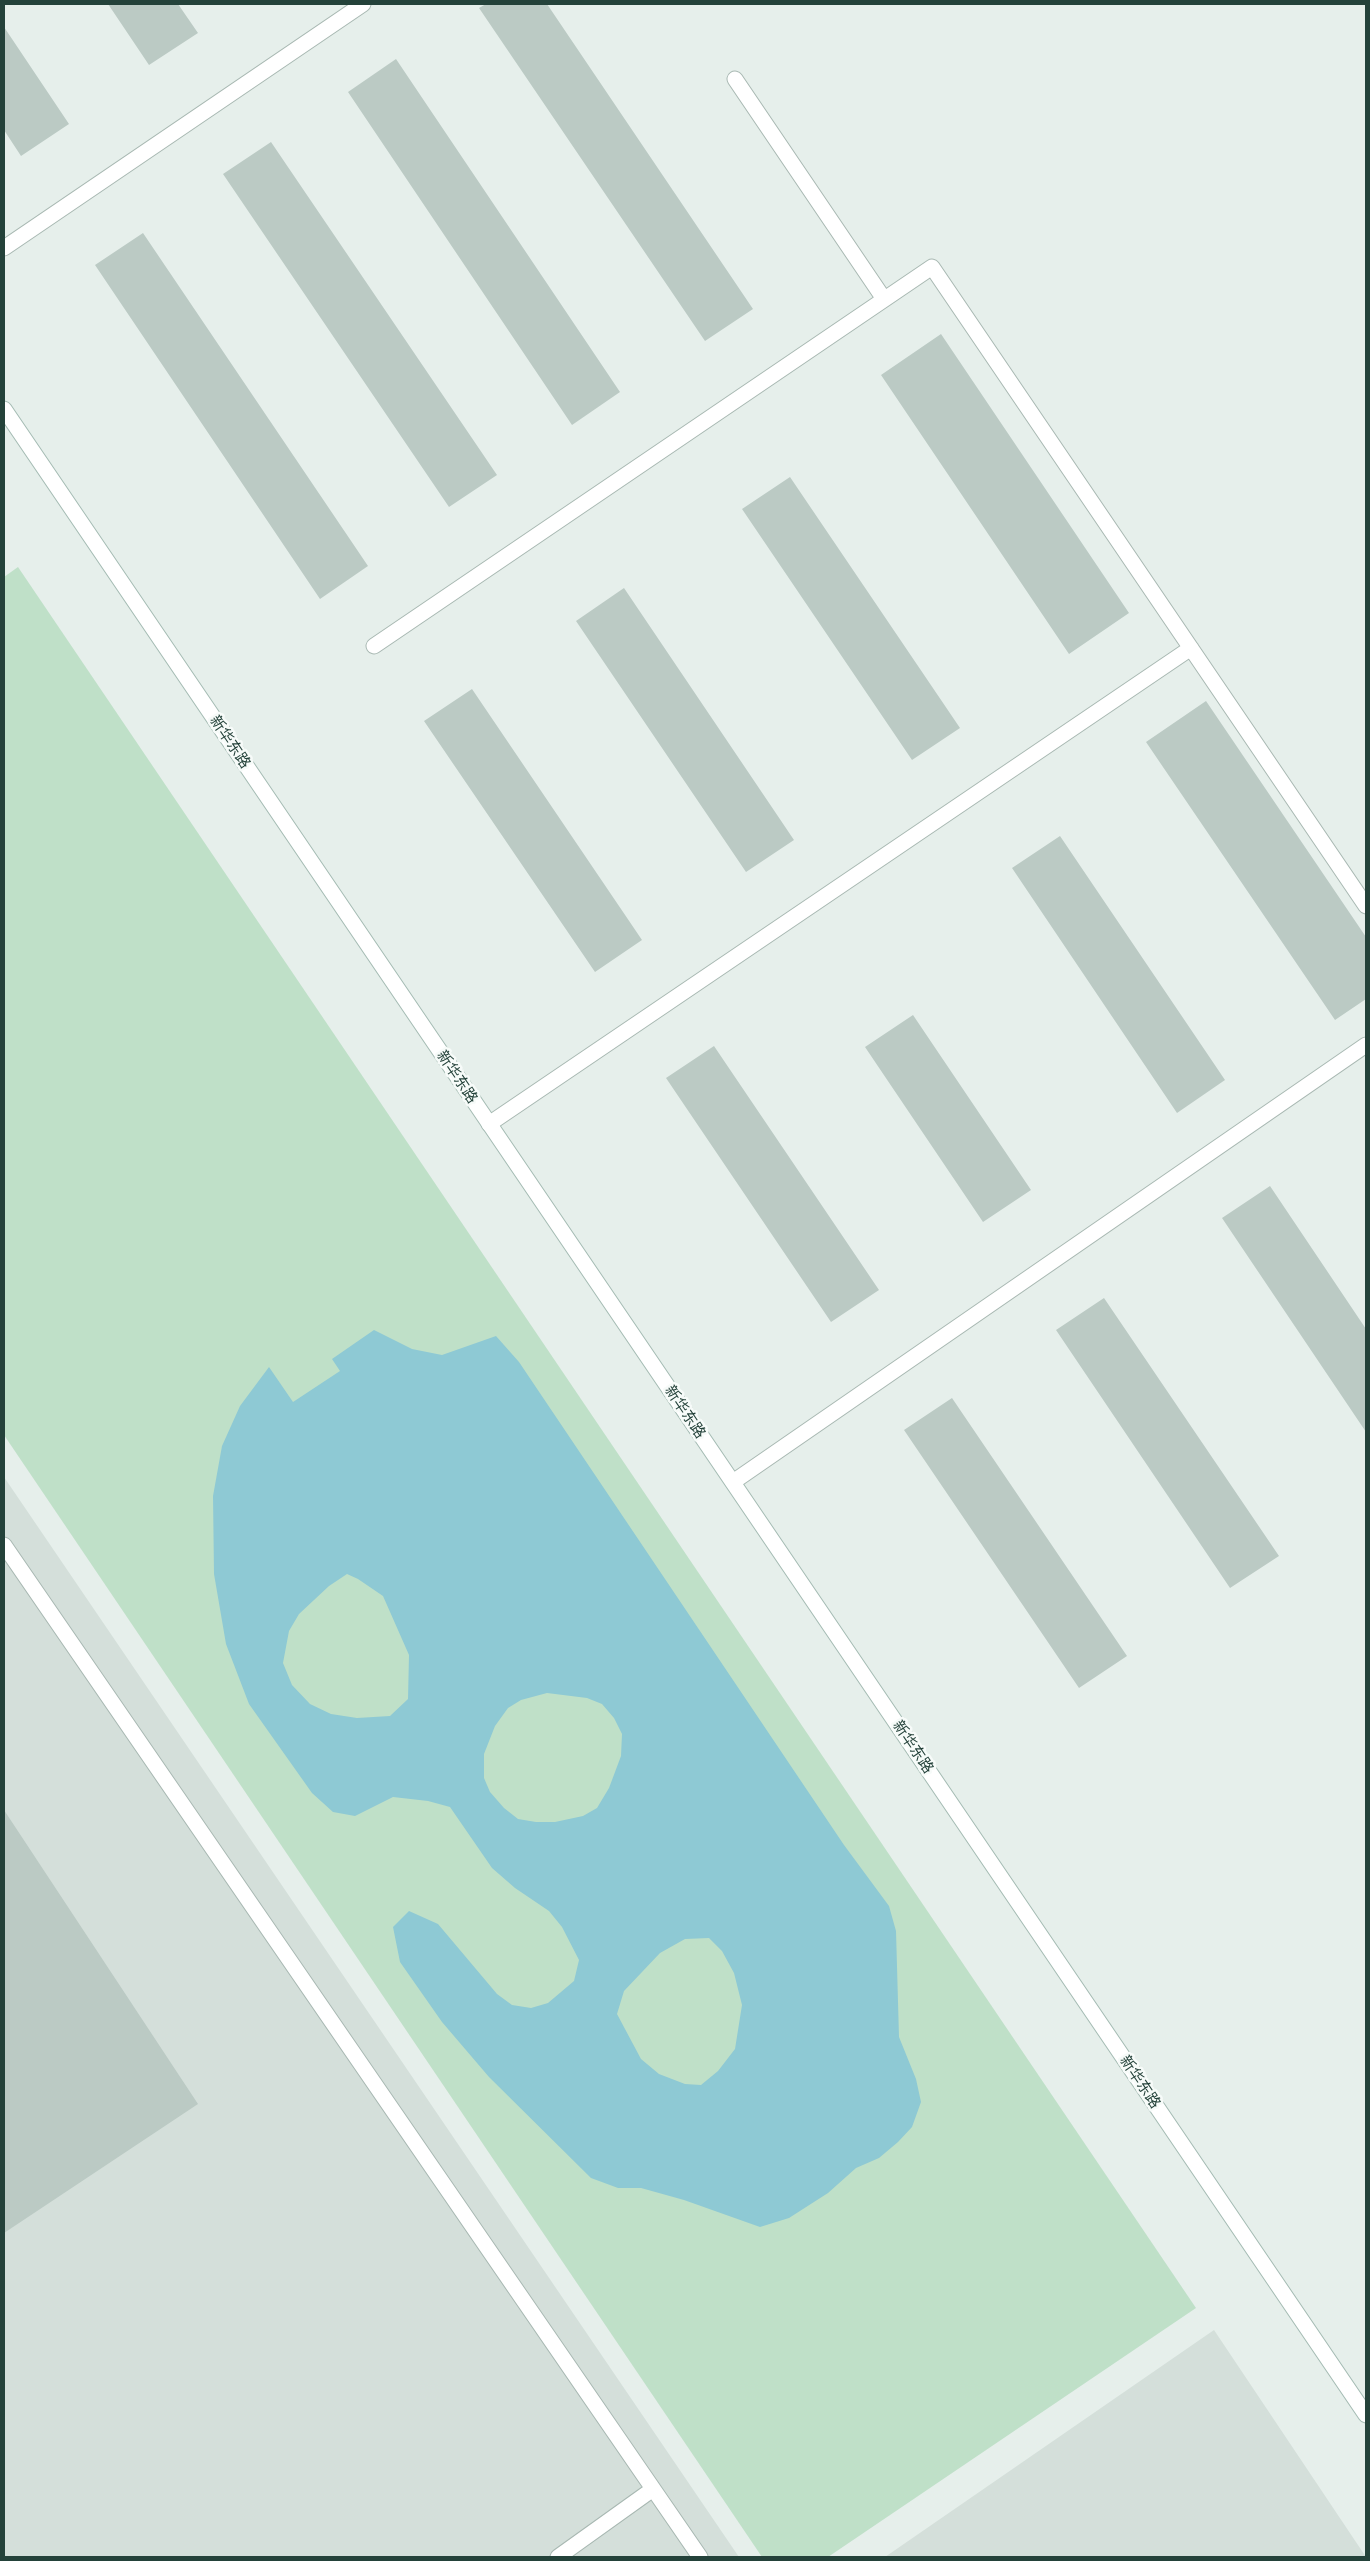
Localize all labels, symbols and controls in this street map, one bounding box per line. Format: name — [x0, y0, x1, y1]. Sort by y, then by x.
street label: 新华东路 — [206, 712, 254, 772]
street label: 新华东路 — [433, 1047, 481, 1107]
street label: 新华东路 — [661, 1382, 709, 1442]
street label: 新华东路 — [889, 1717, 937, 1777]
street label: 新华东路 — [1116, 2052, 1164, 2112]

